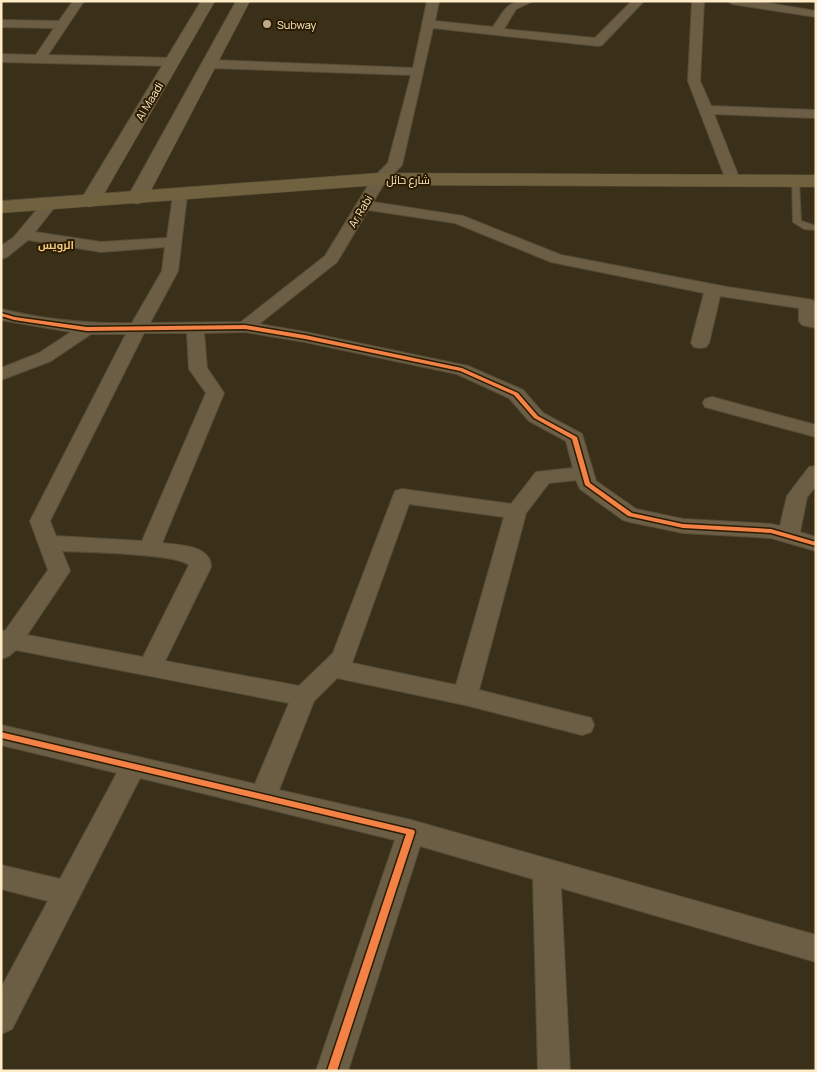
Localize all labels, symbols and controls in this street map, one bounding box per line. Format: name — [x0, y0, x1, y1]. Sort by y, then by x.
place label: Subway — [277, 17, 317, 32]
marker: Subway — [261, 18, 273, 30]
street label: Al Maadi — [132, 79, 166, 123]
street label: شارع حائل — [386, 172, 430, 188]
street label: Ar Rabi — [344, 192, 376, 230]
district label: الرويس — [38, 237, 74, 253]

